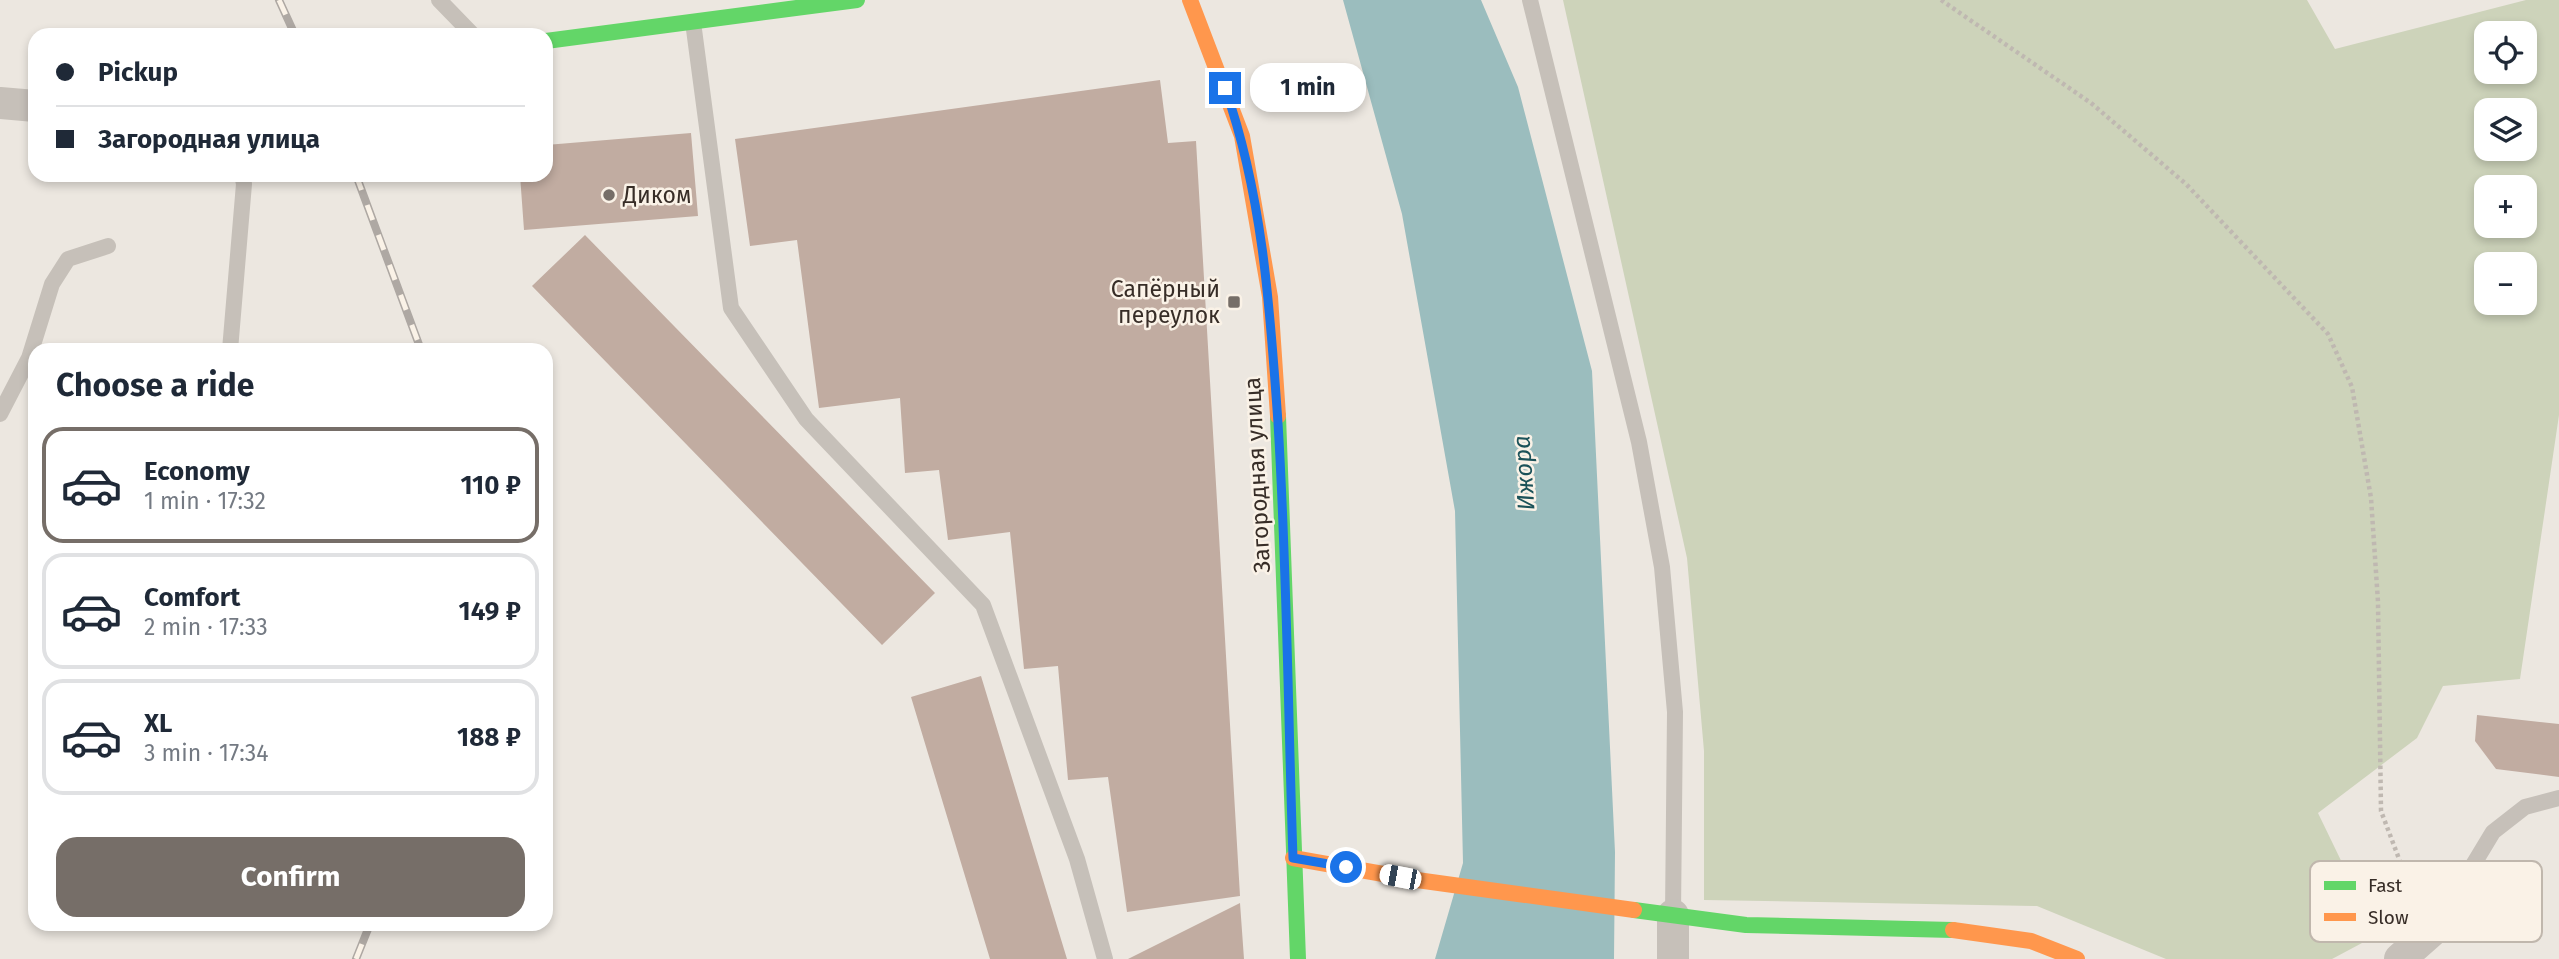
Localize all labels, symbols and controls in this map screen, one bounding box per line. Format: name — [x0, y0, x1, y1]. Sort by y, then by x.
map controls — [2474, 21, 2537, 315]
button: locate — [2474, 21, 2537, 84]
text: Pickup — [98, 57, 178, 88]
callout: 1 min — [1250, 64, 1365, 112]
route end — [1209, 72, 1241, 104]
text: 1 min — [1280, 73, 1336, 101]
button: layers — [2474, 98, 2537, 161]
text: Загородная улица — [98, 124, 320, 155]
button: + — [2474, 175, 2537, 238]
place label: Диком — [622, 181, 691, 209]
marker: Диком — [601, 187, 617, 203]
button: − — [2474, 252, 2537, 315]
place label: Сапёрный переулок — [1111, 275, 1220, 329]
marker: Сапёрный переулок — [1226, 294, 1242, 310]
text: Choose a ride — [56, 366, 254, 404]
street label: Загородная улица — [1238, 376, 1276, 574]
water label: Ижора — [1507, 434, 1541, 512]
icon: car — [60, 454, 123, 517]
text: Economy — [144, 456, 250, 487]
text: 110 ₽ — [460, 470, 521, 501]
text: 1 min · 17:32 — [144, 487, 266, 515]
icon: car — [60, 580, 123, 643]
text: Comfort — [144, 582, 240, 613]
text: 149 ₽ — [459, 596, 521, 627]
text: 2 min · 17:33 — [144, 613, 268, 641]
icon: car — [60, 706, 123, 769]
text: XL — [144, 708, 172, 739]
text: 188 ₽ — [457, 722, 521, 753]
text: 3 min · 17:34 — [144, 739, 268, 767]
button: Confirm — [56, 837, 525, 917]
route start — [1330, 851, 1362, 883]
legend — [2310, 861, 2542, 942]
car — [1378, 863, 1423, 891]
text: Fast — [2368, 874, 2402, 897]
text: Slow — [2368, 906, 2409, 929]

